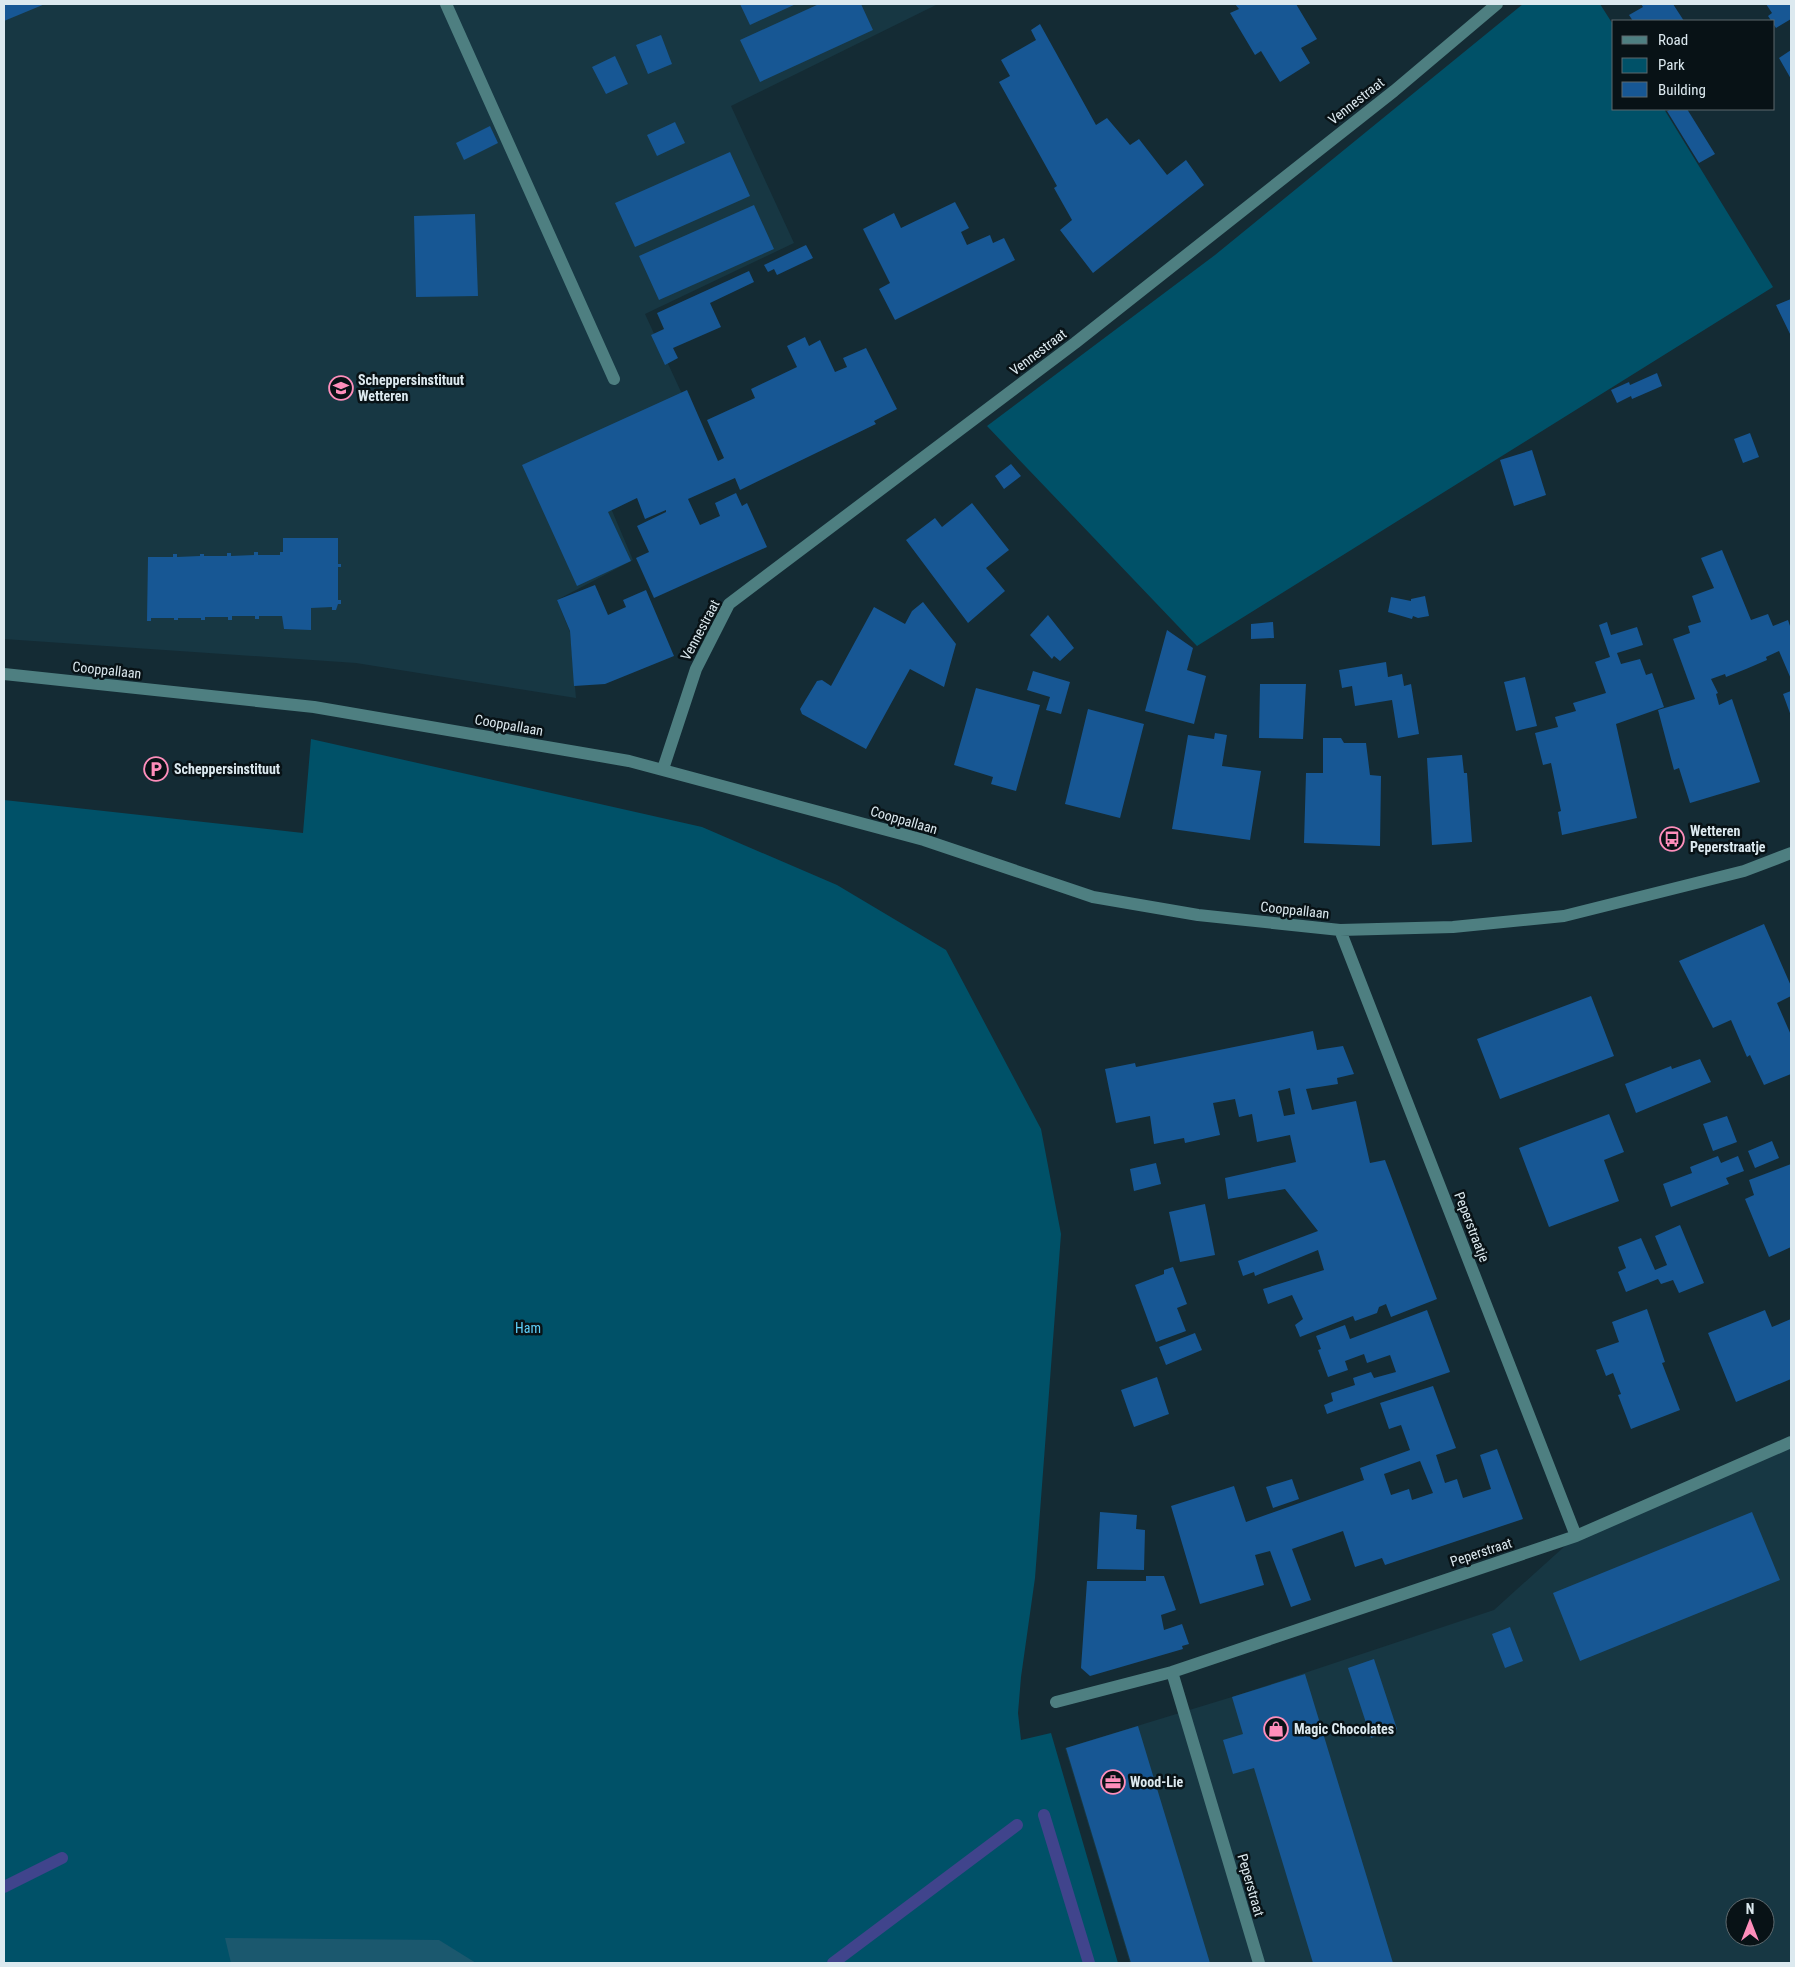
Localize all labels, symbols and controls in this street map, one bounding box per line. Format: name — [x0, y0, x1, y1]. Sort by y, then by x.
legend — [1612, 20, 1775, 110]
text: Road — [1658, 31, 1688, 49]
text: Park — [1658, 56, 1685, 74]
street label: Vennestraat — [1325, 74, 1387, 128]
text: Building — [1658, 81, 1706, 99]
street label: Vennestraat — [1007, 326, 1069, 378]
place label: Scheppersinstituut Wetteren — [358, 372, 464, 404]
school or university icon: Scheppersinstituut Wetteren — [328, 375, 354, 401]
street label: Vennestraat — [677, 597, 723, 663]
street label: Cooppallaan — [72, 658, 142, 682]
street label: Cooppallaan — [474, 711, 544, 739]
parking icon: Scheppersinstituut — [143, 756, 169, 782]
place label: Scheppersinstituut — [174, 761, 280, 777]
street label: Cooppallaan — [869, 803, 939, 837]
place label: Wetteren Peperstraatje — [1690, 823, 1766, 855]
bus stop icon: Wetteren Peperstraatje — [1659, 826, 1685, 852]
street label: Cooppallaan — [1260, 898, 1330, 922]
street label: Peperstraatje — [1451, 1190, 1493, 1265]
park label: Ham — [515, 1320, 541, 1336]
street label: Peperstraat — [1448, 1534, 1514, 1570]
shop icon: Magic Chocolates — [1263, 1716, 1289, 1742]
place label: Magic Chocolates — [1294, 1721, 1394, 1737]
office icon: Wood-Lie — [1100, 1769, 1126, 1795]
place label: Wood-Lie — [1130, 1774, 1183, 1790]
street label: Peperstraat — [1234, 1852, 1268, 1918]
north arrow — [1725, 1897, 1775, 1947]
text: N — [1746, 1901, 1754, 1917]

